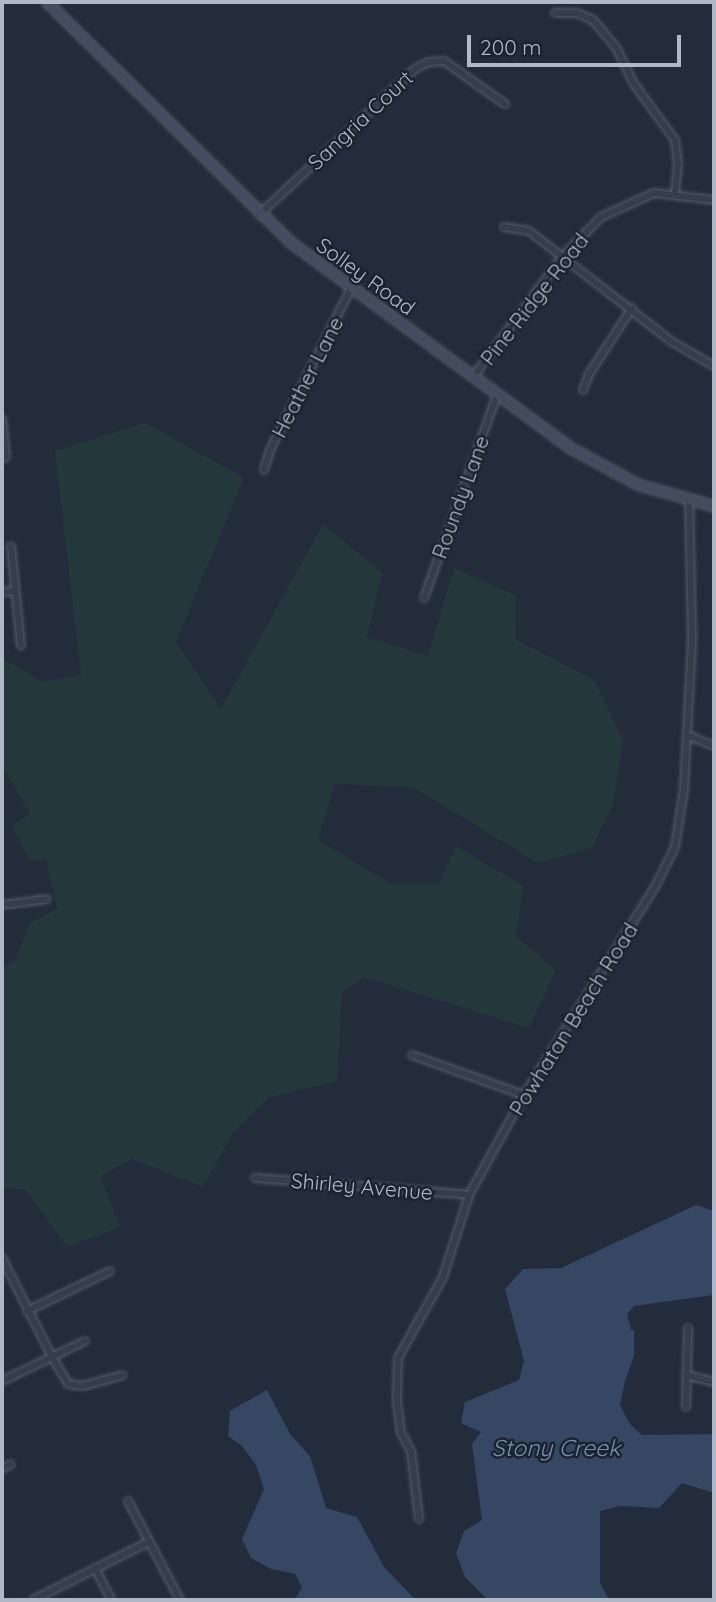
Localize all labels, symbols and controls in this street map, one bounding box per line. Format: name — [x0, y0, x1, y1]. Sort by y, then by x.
scale bar — [471, 21, 684, 65]
text: 200 m — [480, 34, 542, 60]
street label: Sangria Court — [302, 65, 418, 175]
street label: Pine Ridge Road — [475, 228, 593, 370]
street label: Solley Road — [312, 232, 420, 320]
street label: Heather Lane — [266, 312, 348, 442]
street label: Roundy Lane — [426, 432, 494, 562]
street label: Powhatan Beach Road — [503, 918, 643, 1120]
street label: Shirley Avenue — [290, 1167, 434, 1205]
water label: Stony Creek — [492, 1434, 620, 1462]

